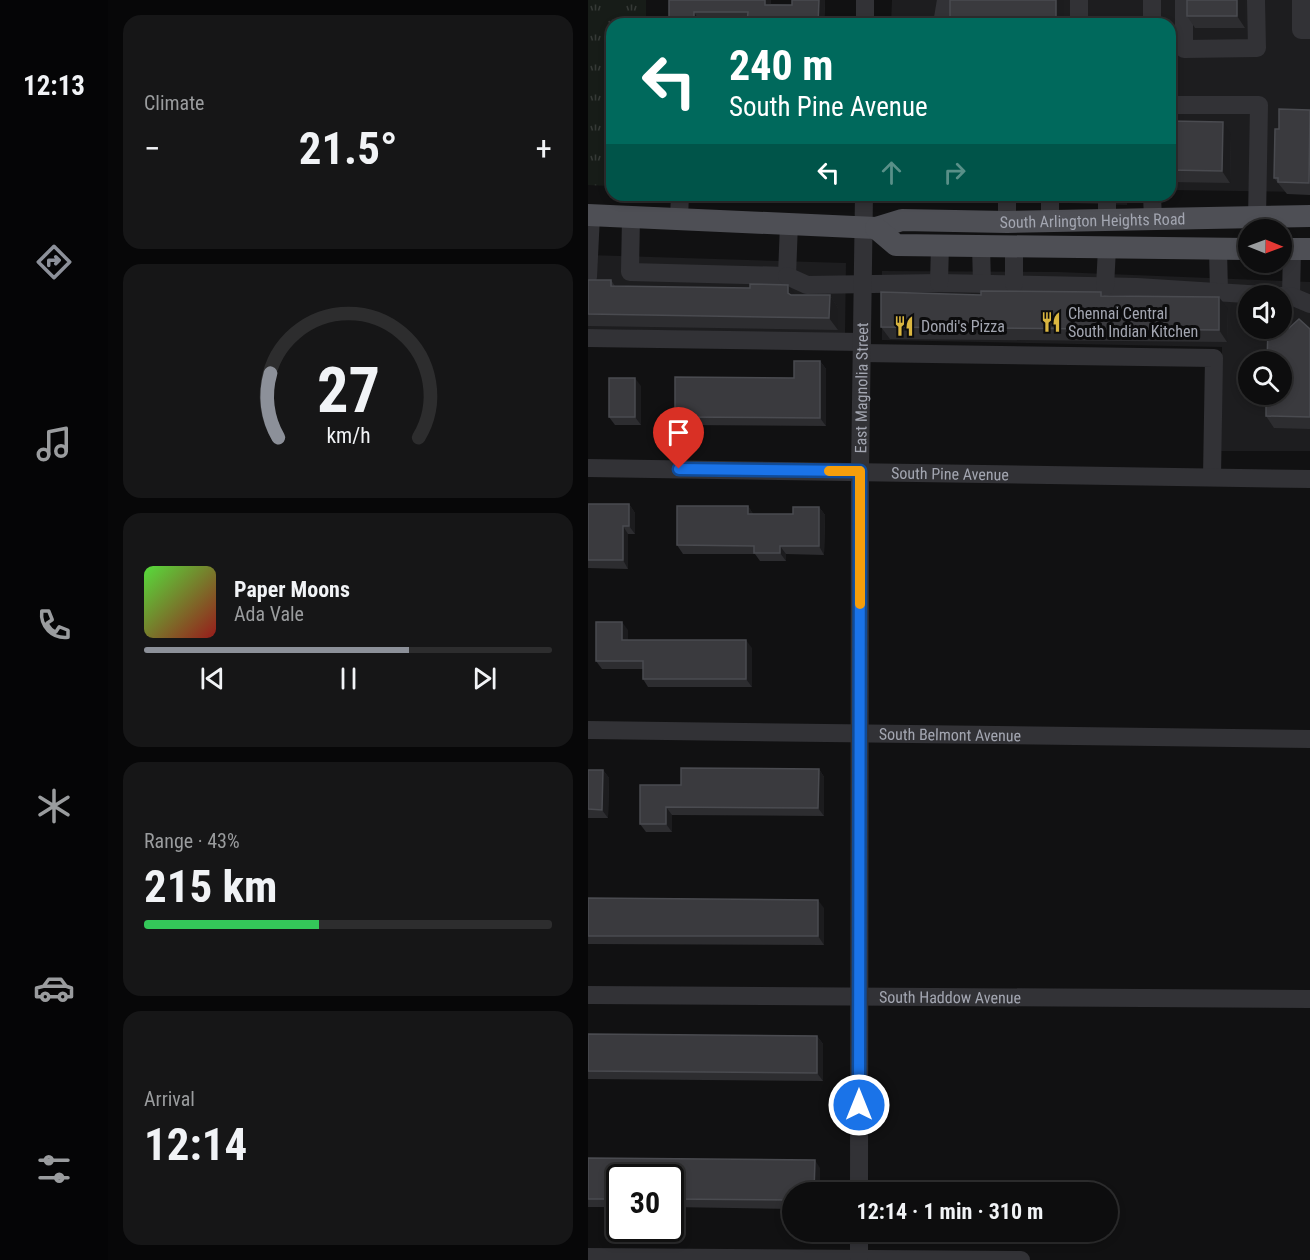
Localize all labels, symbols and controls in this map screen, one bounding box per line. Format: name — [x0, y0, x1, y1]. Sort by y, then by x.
text: 240 m — [729, 41, 834, 90]
icon: left — [630, 42, 708, 120]
text: 12:13 — [23, 70, 85, 102]
text: Climate — [144, 91, 204, 115]
text: South Pine Avenue — [729, 91, 928, 123]
text: 21.5° — [299, 122, 397, 175]
text: − — [144, 129, 161, 168]
text: + — [536, 129, 552, 168]
icon: left — [812, 156, 845, 189]
icon: ahead — [875, 156, 908, 189]
icon: right — [938, 156, 971, 189]
street label: South Arlington Heights Road — [999, 209, 1186, 232]
north arrow — [1238, 219, 1292, 273]
map controls — [1238, 219, 1292, 405]
icon: directions — [33, 241, 75, 283]
button: sound — [1238, 285, 1292, 339]
place label: Chennai Central South Indian Kitchen — [1068, 304, 1198, 341]
restaurant icon: Chennai Central South Indian Kitchen — [1039, 310, 1063, 334]
restaurant icon: Dondi's Pizza — [892, 314, 916, 338]
place label: Dondi's Pizza — [921, 317, 1005, 336]
street label: East Magnolia Street — [851, 322, 872, 454]
button: search — [1238, 351, 1292, 405]
text: 27 — [316, 354, 380, 427]
pin — [653, 407, 704, 469]
icon: arrive — [662, 416, 695, 449]
icon: music — [33, 423, 75, 465]
text: km/h — [326, 423, 370, 448]
street label: South Pine Avenue — [891, 464, 1009, 484]
text: Paper Moons — [234, 577, 350, 602]
text: Ada Vale — [234, 602, 304, 626]
icon: phone — [33, 604, 75, 646]
icon: previous — [196, 662, 229, 695]
icon: pause — [332, 662, 365, 695]
icon: next — [468, 662, 501, 695]
street label: South Belmont Avenue — [879, 725, 1021, 745]
icon: climate — [33, 785, 75, 827]
text: Range · 43% — [144, 829, 240, 853]
text: 215 km — [144, 860, 277, 913]
icon: car — [33, 967, 75, 1009]
street label: South Haddow Avenue — [879, 988, 1021, 1007]
position arrow — [827, 1073, 891, 1137]
text: Arrival — [144, 1087, 195, 1111]
text: 12:14 — [144, 1118, 247, 1171]
icon: filters — [33, 1148, 75, 1190]
speed limit sign: 30 — [606, 1164, 684, 1242]
text: 12:14 · 1 min · 310 m — [857, 1199, 1043, 1224]

